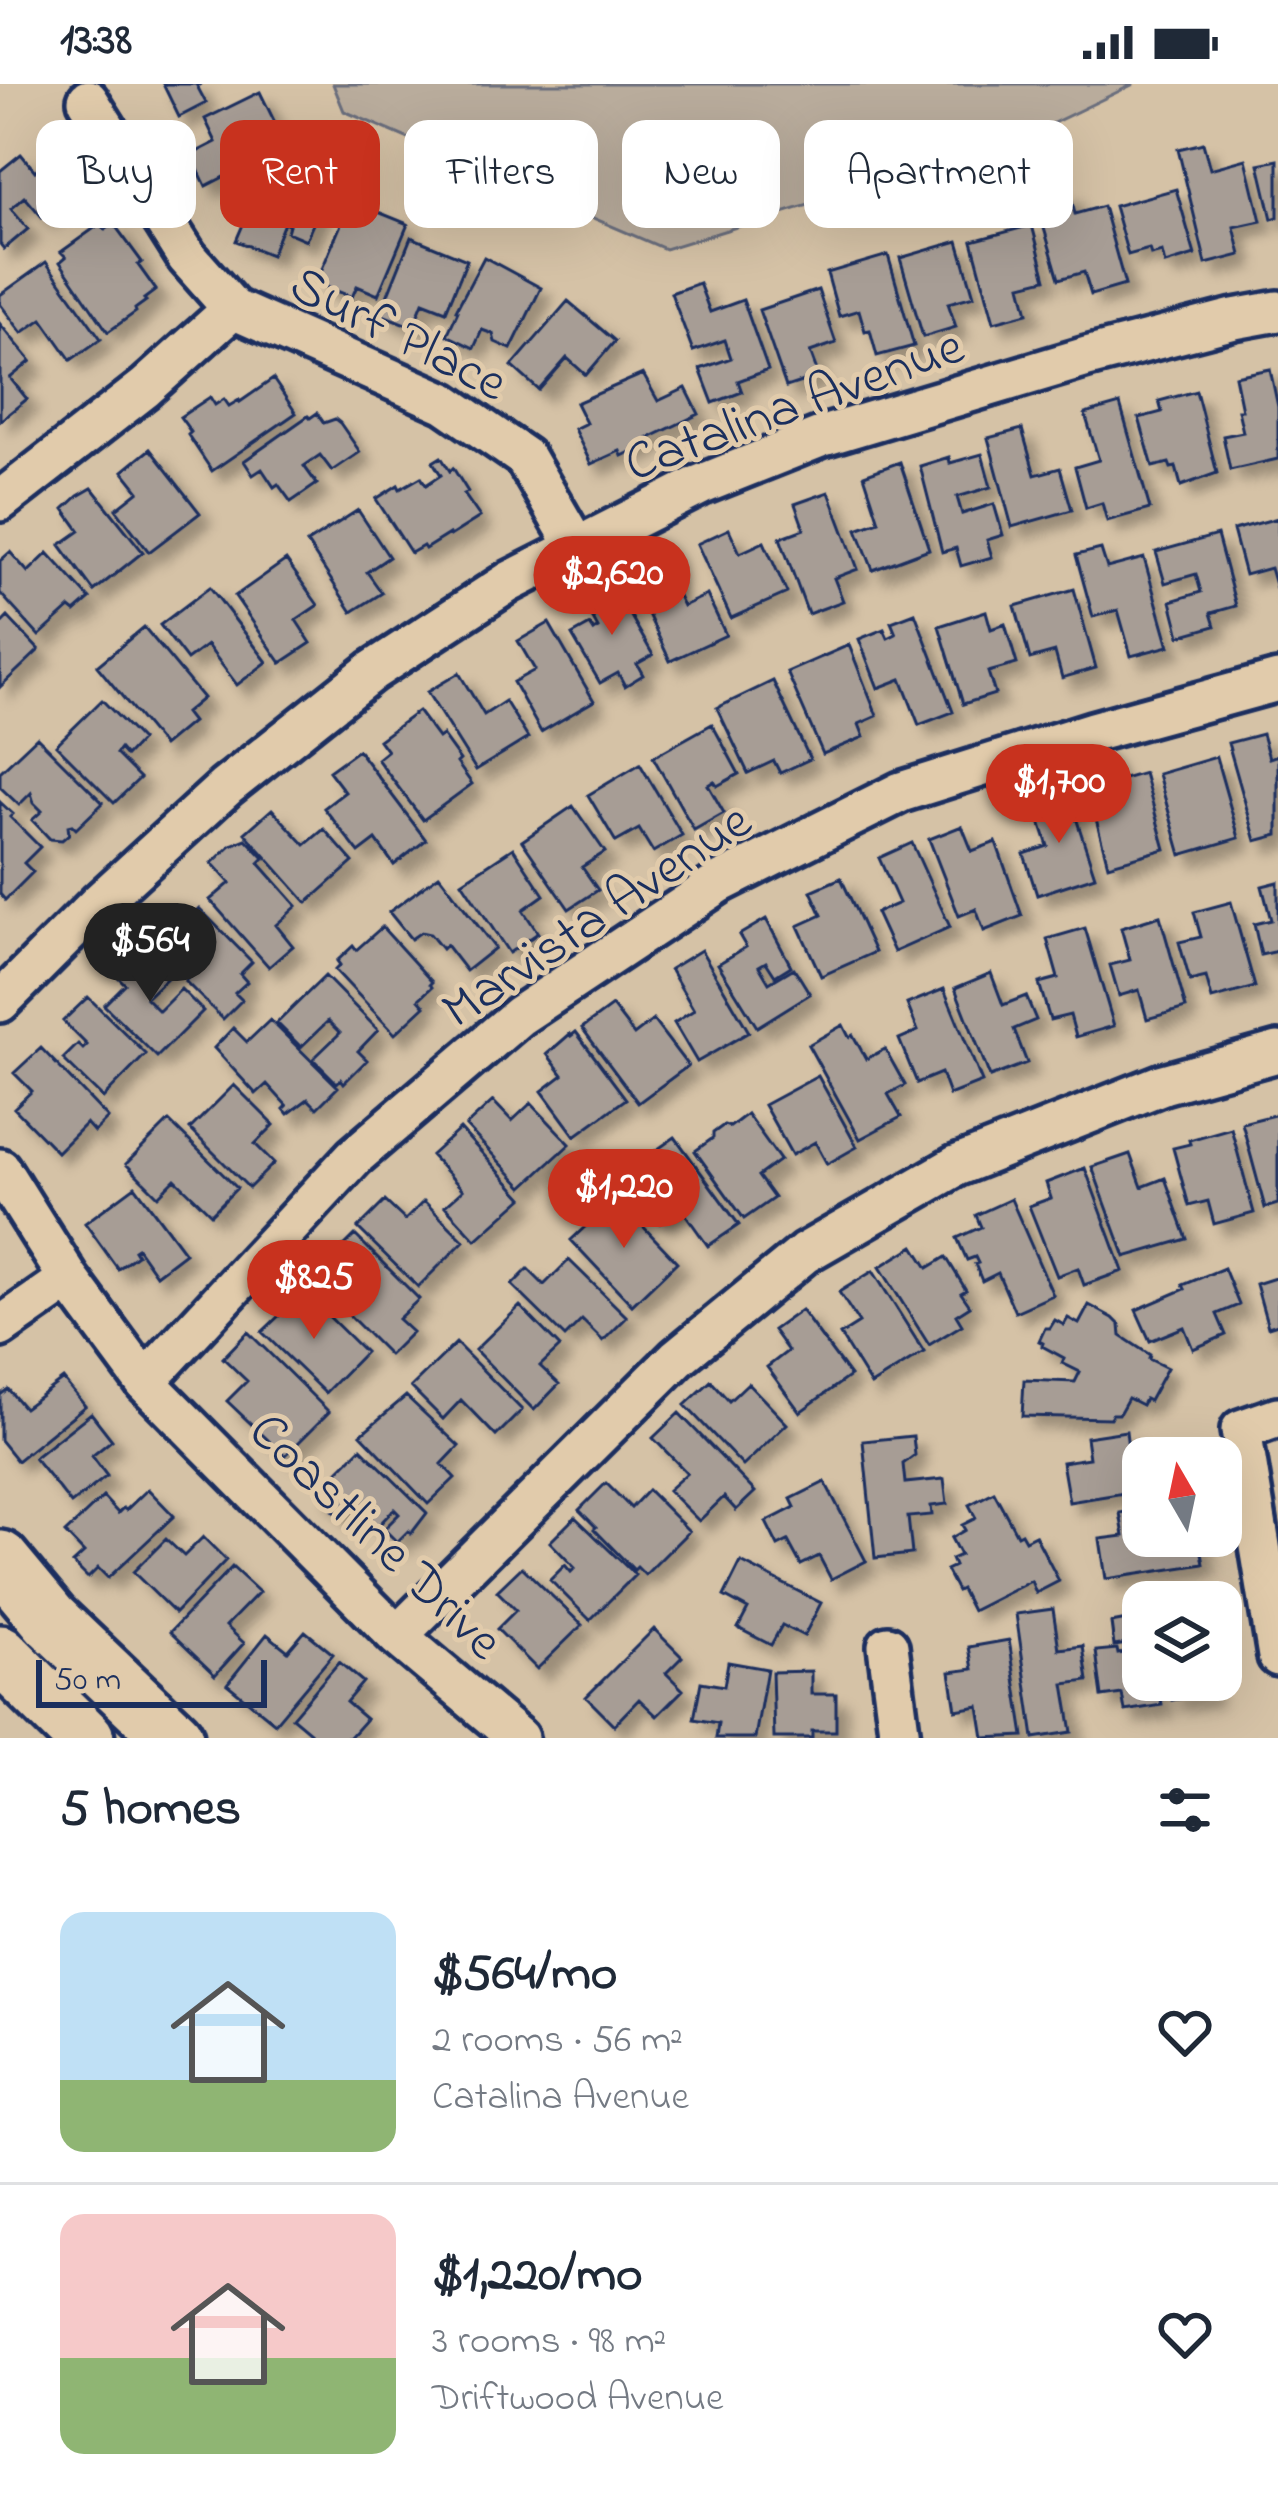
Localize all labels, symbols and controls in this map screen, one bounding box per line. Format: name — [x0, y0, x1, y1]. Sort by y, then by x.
text: 13:38 — [60, 9, 132, 75]
chip: Buy — [36, 120, 196, 228]
chip: Rent — [220, 120, 380, 228]
chip: Filters — [404, 120, 598, 228]
chip: New — [622, 120, 780, 228]
chip: Apartment — [804, 120, 1073, 228]
street label: Surf Place — [275, 248, 520, 425]
street label: Catalina Avenue — [615, 310, 976, 505]
pin: $2,620 — [514, 536, 710, 638]
text: $2,620 — [560, 546, 664, 603]
pin: $1,700 — [961, 744, 1157, 846]
text: $1,700 — [1013, 754, 1105, 811]
street label: Marvista Avenue — [428, 785, 770, 1051]
pin: $564 — [79, 903, 221, 1005]
text: $564 — [110, 913, 190, 970]
pin: $1,220 — [526, 1149, 722, 1251]
text: $1,220 — [575, 1159, 673, 1216]
pin: $825 — [243, 1240, 385, 1342]
text: $825 — [274, 1250, 354, 1307]
street label: Coastline Drive — [229, 1396, 520, 1681]
north arrow — [1122, 1437, 1242, 1557]
map controls — [1122, 1437, 1242, 1701]
button: layers — [1122, 1581, 1242, 1701]
scale bar — [36, 1654, 267, 1707]
text: 50 m — [54, 1657, 121, 1705]
text: 5 homes — [60, 1773, 241, 1848]
icon: filters — [1152, 1777, 1218, 1843]
text: $564/mo — [432, 1938, 617, 2013]
icon: home — [156, 1960, 300, 2104]
icon: heart — [1152, 1999, 1218, 2065]
text: 2 rooms · 56 m² — [432, 2013, 683, 2070]
text: Catalina Avenue — [432, 2070, 689, 2127]
text: $1,220/mo — [432, 2239, 642, 2314]
icon: home — [156, 2262, 300, 2406]
icon: heart — [1152, 2301, 1218, 2367]
text: 3 rooms · 98 m² — [432, 2314, 666, 2371]
text: Driftwood Avenue — [432, 2371, 723, 2428]

